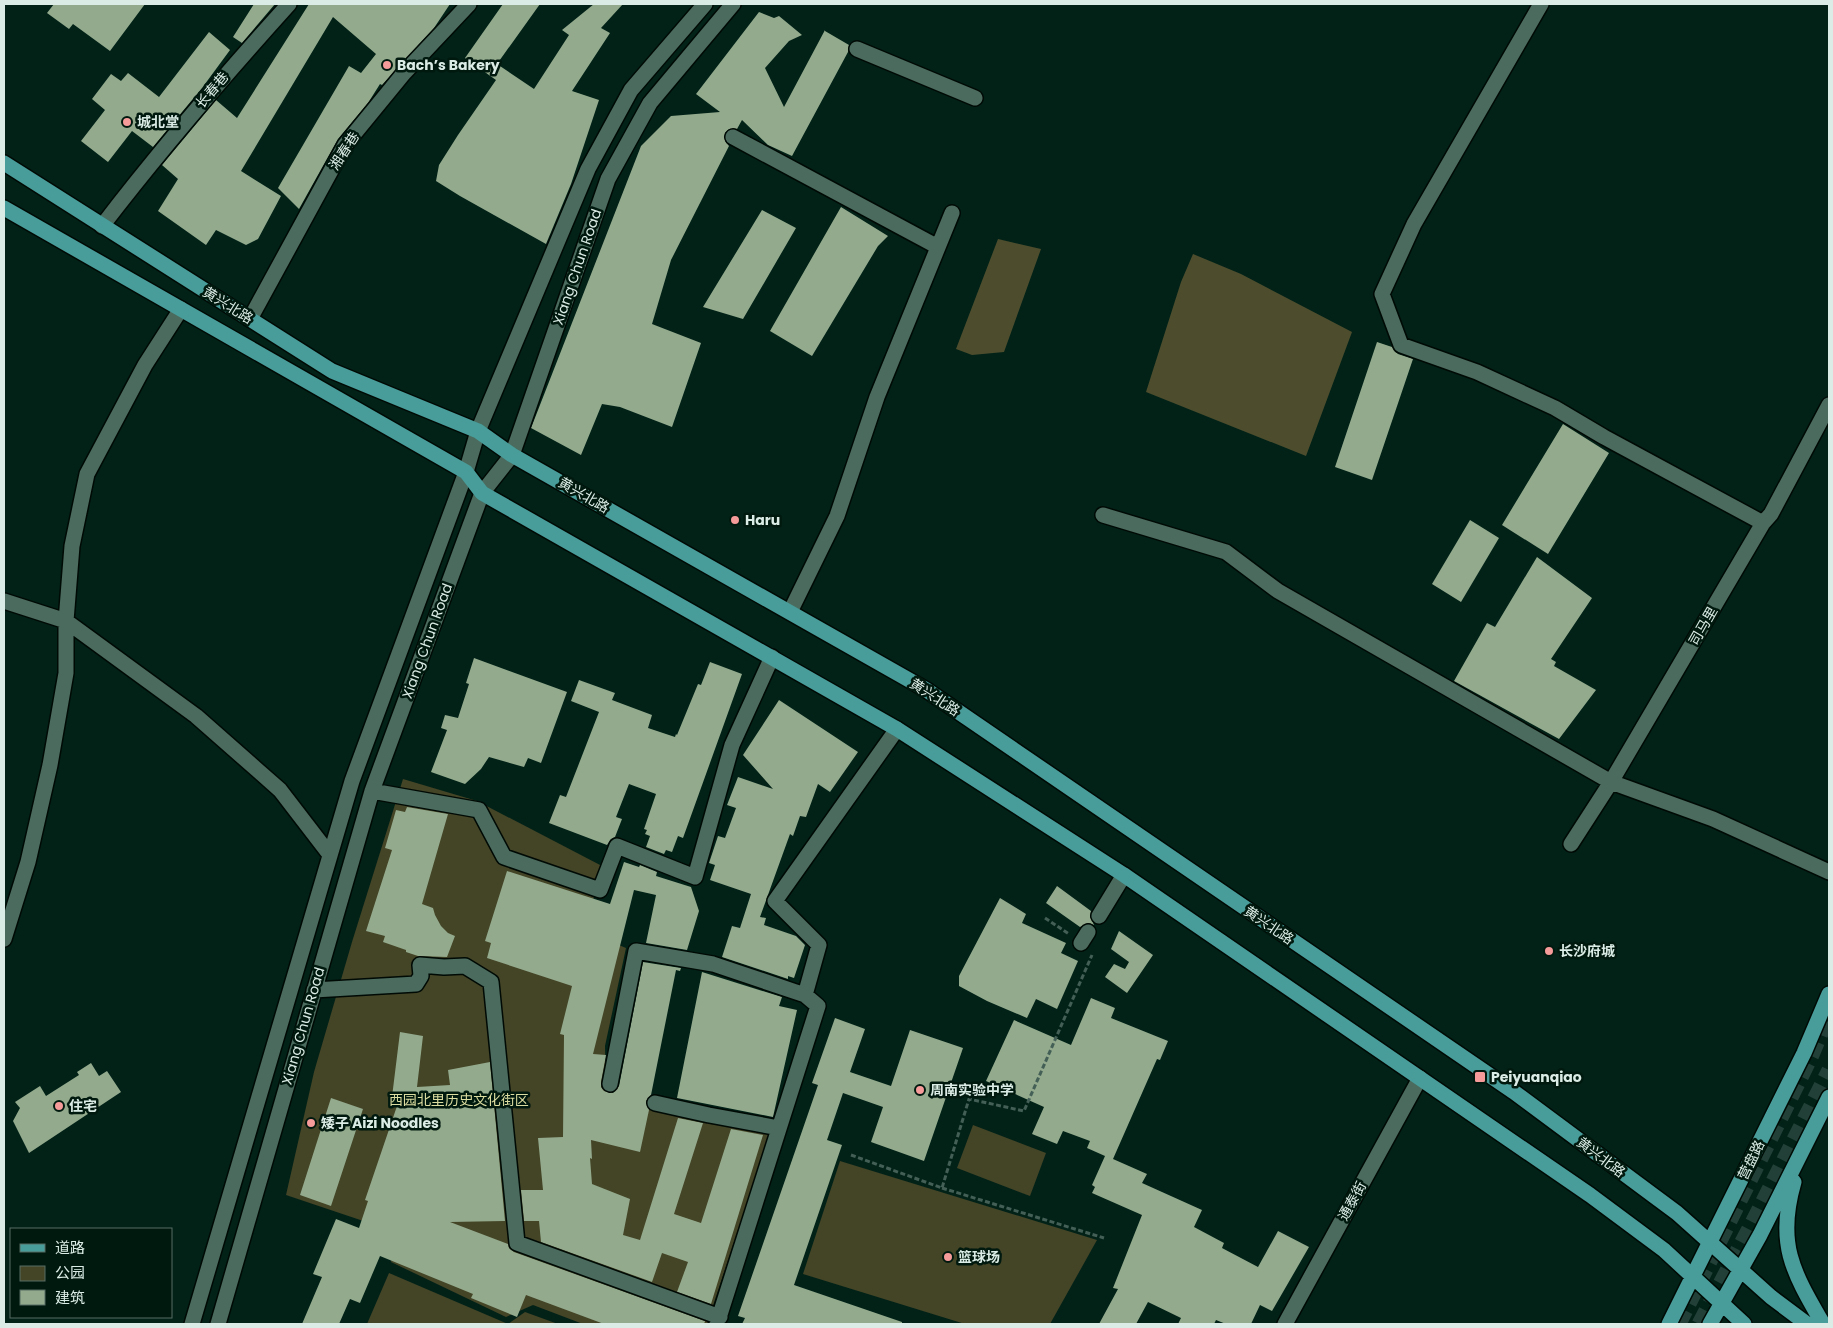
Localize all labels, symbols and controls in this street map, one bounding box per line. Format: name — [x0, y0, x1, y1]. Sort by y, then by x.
place label: Bach’s Bakery — [397, 55, 500, 75]
marker: Bach’s Bakery — [381, 59, 393, 71]
street label: 长春巷 — [191, 67, 233, 113]
place label: 城北堂 — [137, 112, 179, 132]
marker: 城北堂 — [121, 116, 133, 128]
street label: 湘春巷 — [324, 128, 364, 174]
street label: Xiang Chun Road — [548, 206, 606, 328]
street label: 黄兴北路 — [199, 282, 257, 328]
street label: 黄兴北路 — [555, 472, 613, 518]
place label: Haru — [745, 510, 780, 530]
marker: Haru — [729, 514, 741, 526]
street label: Xiang Chun Road — [397, 580, 457, 702]
street label: 司马里 — [1684, 603, 1722, 649]
street label: 黄兴北路 — [906, 673, 964, 721]
street label: 黄兴北路 — [1240, 901, 1298, 949]
place label: 长沙府城 — [1559, 941, 1615, 961]
marker: 长沙府城 — [1543, 945, 1555, 957]
street label: Xiang Chun Road — [277, 965, 329, 1087]
place label: Peiyuanqiao — [1491, 1067, 1582, 1087]
marker: Peiyuanqiao — [1473, 1070, 1487, 1084]
place label: 周南实验中学 — [930, 1080, 1014, 1100]
marker: 周南实验中学 — [914, 1084, 926, 1096]
park label: 西园北里历史文化街区 — [389, 1090, 529, 1110]
place label: 住宅 — [69, 1096, 97, 1116]
marker: 住宅 — [53, 1100, 65, 1112]
place label: 矮子 Aizi Noodles — [321, 1113, 439, 1133]
marker: 矮子 Aizi Noodles — [305, 1117, 317, 1129]
street label: 黄兴北路 — [1573, 1132, 1629, 1182]
street label: 营盘路 — [1733, 1137, 1769, 1183]
street label: 通泰街 — [1333, 1178, 1371, 1224]
legend — [10, 1228, 172, 1318]
text: 道路 — [55, 1237, 85, 1258]
place label: 篮球场 — [958, 1247, 1000, 1267]
marker: 篮球场 — [942, 1251, 954, 1263]
text: 公园 — [55, 1262, 85, 1283]
text: 建筑 — [55, 1287, 85, 1308]

